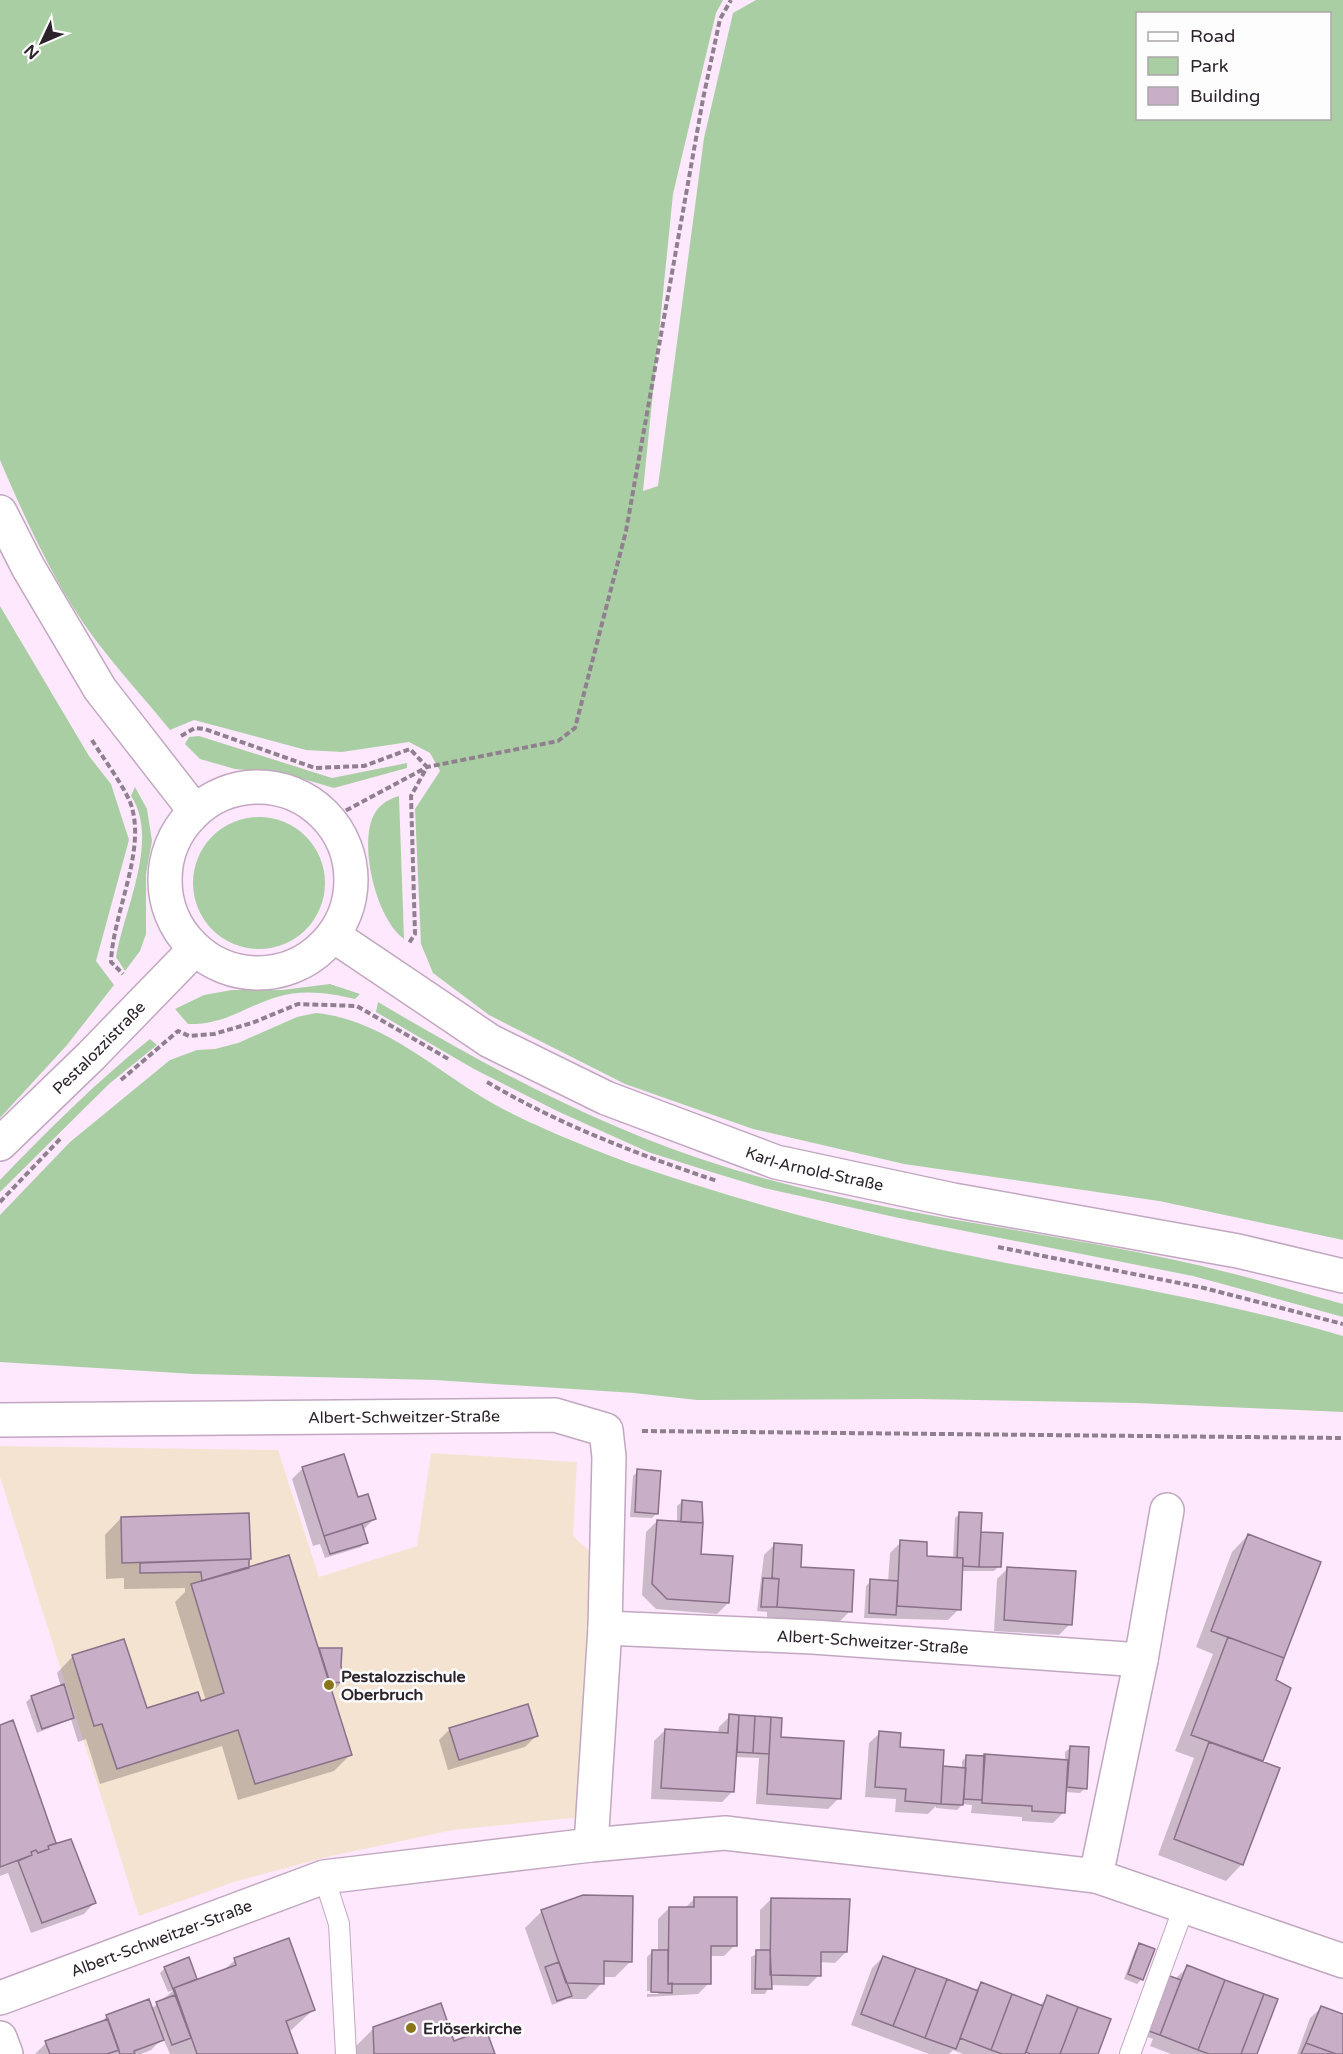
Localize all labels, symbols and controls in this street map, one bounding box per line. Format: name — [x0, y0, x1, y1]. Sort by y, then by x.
north arrow — [12, 12, 72, 72]
legend — [1136, 12, 1331, 120]
text: Road — [1190, 25, 1235, 47]
text: N — [20, 40, 44, 63]
text: Park — [1190, 55, 1229, 77]
text: Building — [1190, 85, 1260, 107]
street label: Pestalozzistraße — [48, 997, 150, 1099]
street label: Karl-Arnold-Straße — [742, 1142, 885, 1196]
street label: Albert-Schweitzer-Straße — [308, 1406, 500, 1428]
street label: Albert-Schweitzer-Straße — [776, 1626, 969, 1659]
place label: Pestalozzischule Oberbruch — [341, 1667, 466, 1705]
marker: Pestalozzischule Oberbruch — [322, 1678, 336, 1692]
street label: Albert-Schweitzer-Straße — [68, 1896, 255, 1982]
place label: Erlöserkirche — [423, 2019, 522, 2039]
marker: Erlöserkirche — [404, 2021, 418, 2035]

